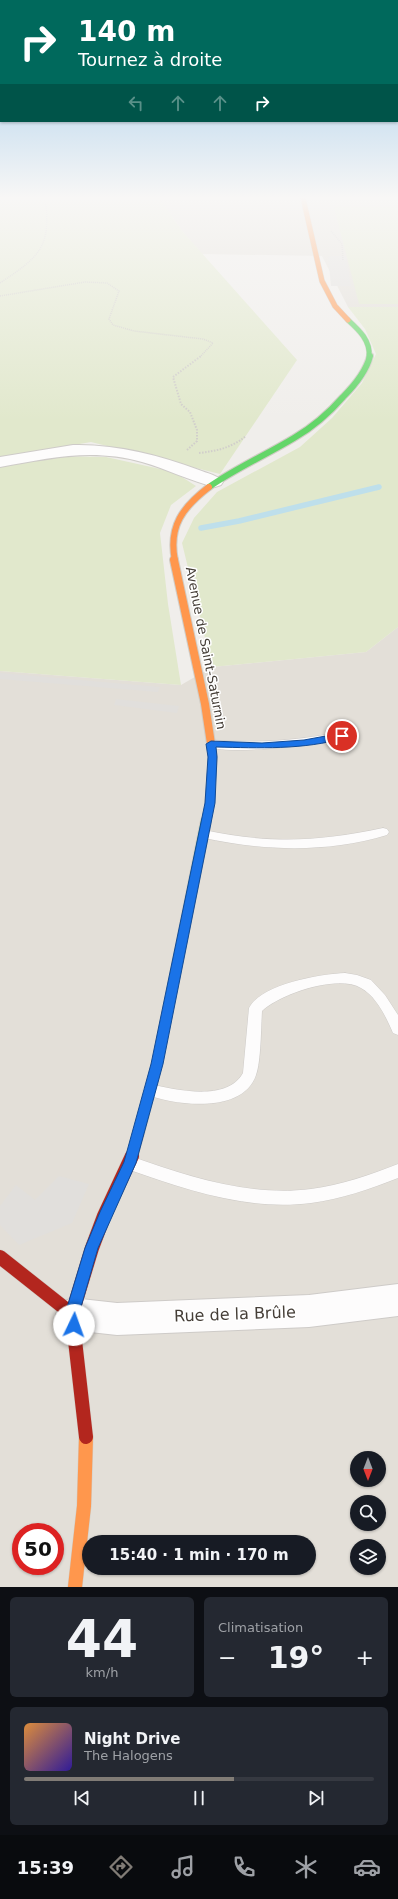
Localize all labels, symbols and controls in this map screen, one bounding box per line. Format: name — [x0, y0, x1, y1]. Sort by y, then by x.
text: 140 m — [78, 15, 175, 48]
icon: right — [12, 16, 64, 68]
text: Tournez à droite — [78, 49, 222, 70]
icon: left — [125, 92, 147, 114]
icon: ahead — [167, 92, 189, 114]
icon: ahead — [209, 92, 231, 114]
icon: right — [251, 92, 273, 114]
street label: Avenue de Saint-Saturnin — [183, 565, 229, 731]
pin — [325, 719, 359, 753]
icon: arrive — [331, 725, 353, 747]
street label: Rue de la Brûle — [174, 1302, 296, 1326]
position arrow — [53, 1304, 95, 1346]
north arrow — [350, 1451, 386, 1487]
map controls — [350, 1451, 386, 1575]
button: search — [350, 1495, 386, 1531]
speed limit sign: 50 — [12, 1523, 64, 1575]
button: layers — [350, 1539, 386, 1575]
text: 15:40 · 1 min · 170 m — [109, 1546, 289, 1564]
text: 44 — [66, 1609, 138, 1669]
text: Climatisation — [218, 1620, 303, 1635]
text: 19° — [268, 1640, 324, 1675]
text: − — [218, 1645, 236, 1670]
text: + — [356, 1645, 374, 1670]
text: km/h — [86, 1665, 118, 1680]
text: Night Drive — [84, 1730, 180, 1748]
text: The Halogens — [84, 1748, 173, 1763]
icon: previous — [71, 1787, 93, 1809]
icon: pause — [188, 1787, 210, 1809]
icon: next — [305, 1787, 327, 1809]
icon: directions — [107, 1853, 135, 1881]
icon: music — [169, 1853, 197, 1881]
icon: phone — [230, 1853, 258, 1881]
icon: climate — [292, 1853, 320, 1881]
icon: car — [353, 1853, 381, 1881]
text: 15:39 — [17, 1857, 74, 1878]

